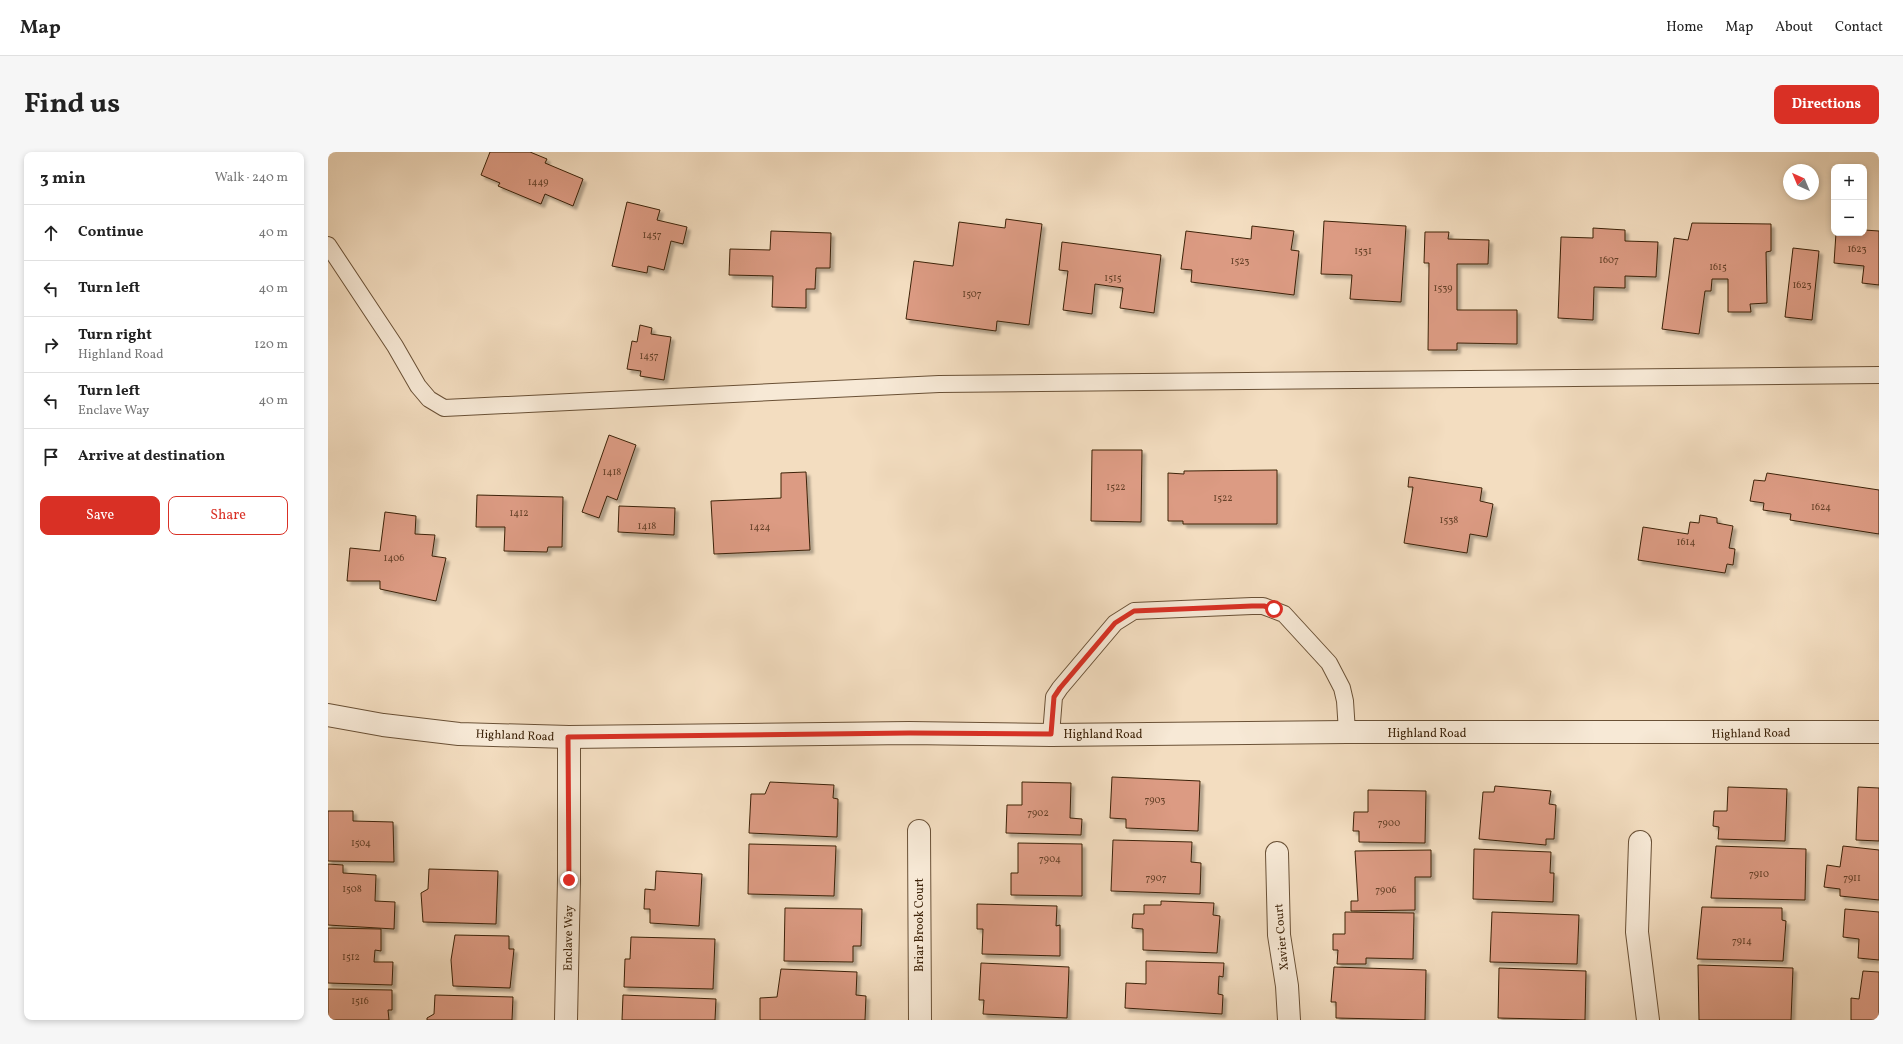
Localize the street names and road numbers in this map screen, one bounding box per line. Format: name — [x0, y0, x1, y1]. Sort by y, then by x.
street label: Highland Road — [1711, 725, 1791, 743]
street label: Highland Road — [1388, 726, 1467, 742]
street label: Highland Road — [475, 727, 555, 745]
street label: Highland Road — [1064, 727, 1143, 743]
street label: Briar Brook Court — [912, 878, 928, 972]
street label: Xavier Court — [1271, 903, 1293, 971]
street label: Enclave Way — [560, 904, 578, 971]

